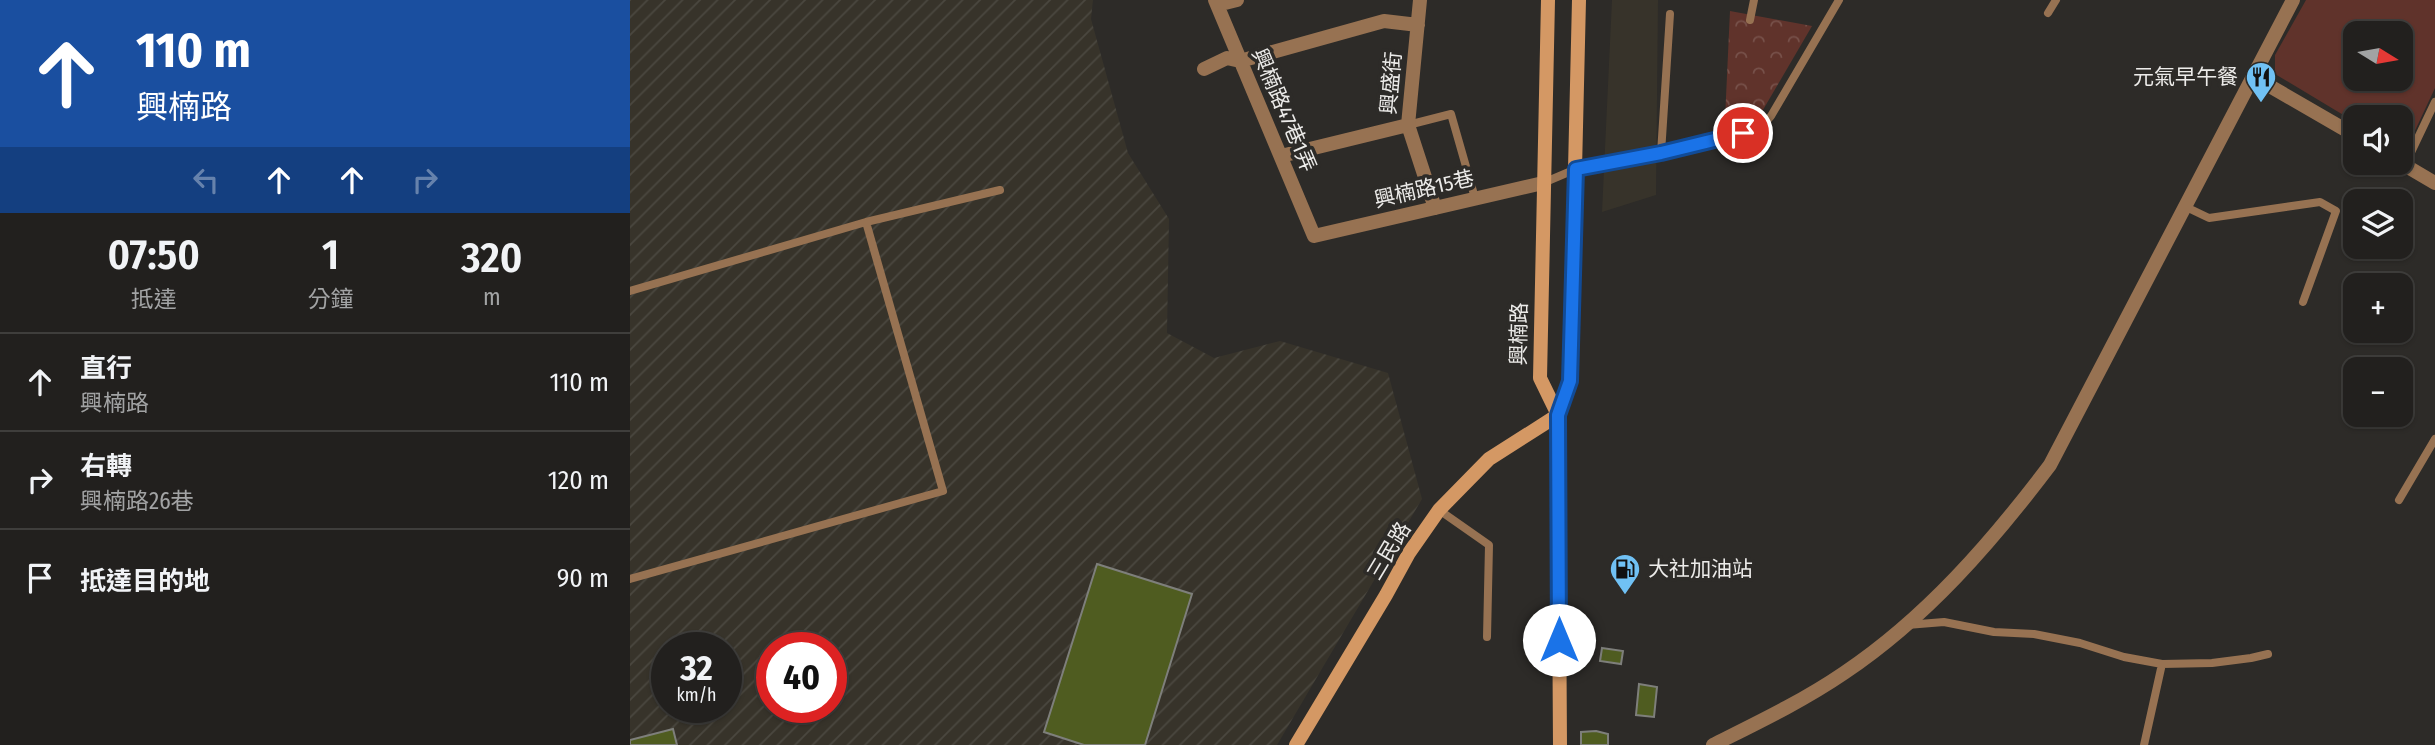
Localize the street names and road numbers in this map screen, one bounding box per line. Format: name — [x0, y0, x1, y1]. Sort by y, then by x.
street label: 興楠路47巷1弄 — [1246, 44, 1322, 176]
street label: 興盛街 — [1375, 50, 1407, 116]
street label: 興楠路15巷 — [1371, 165, 1477, 213]
street label: 興楠路 — [1505, 302, 1533, 366]
street label: 三民路 — [1362, 517, 1416, 585]

